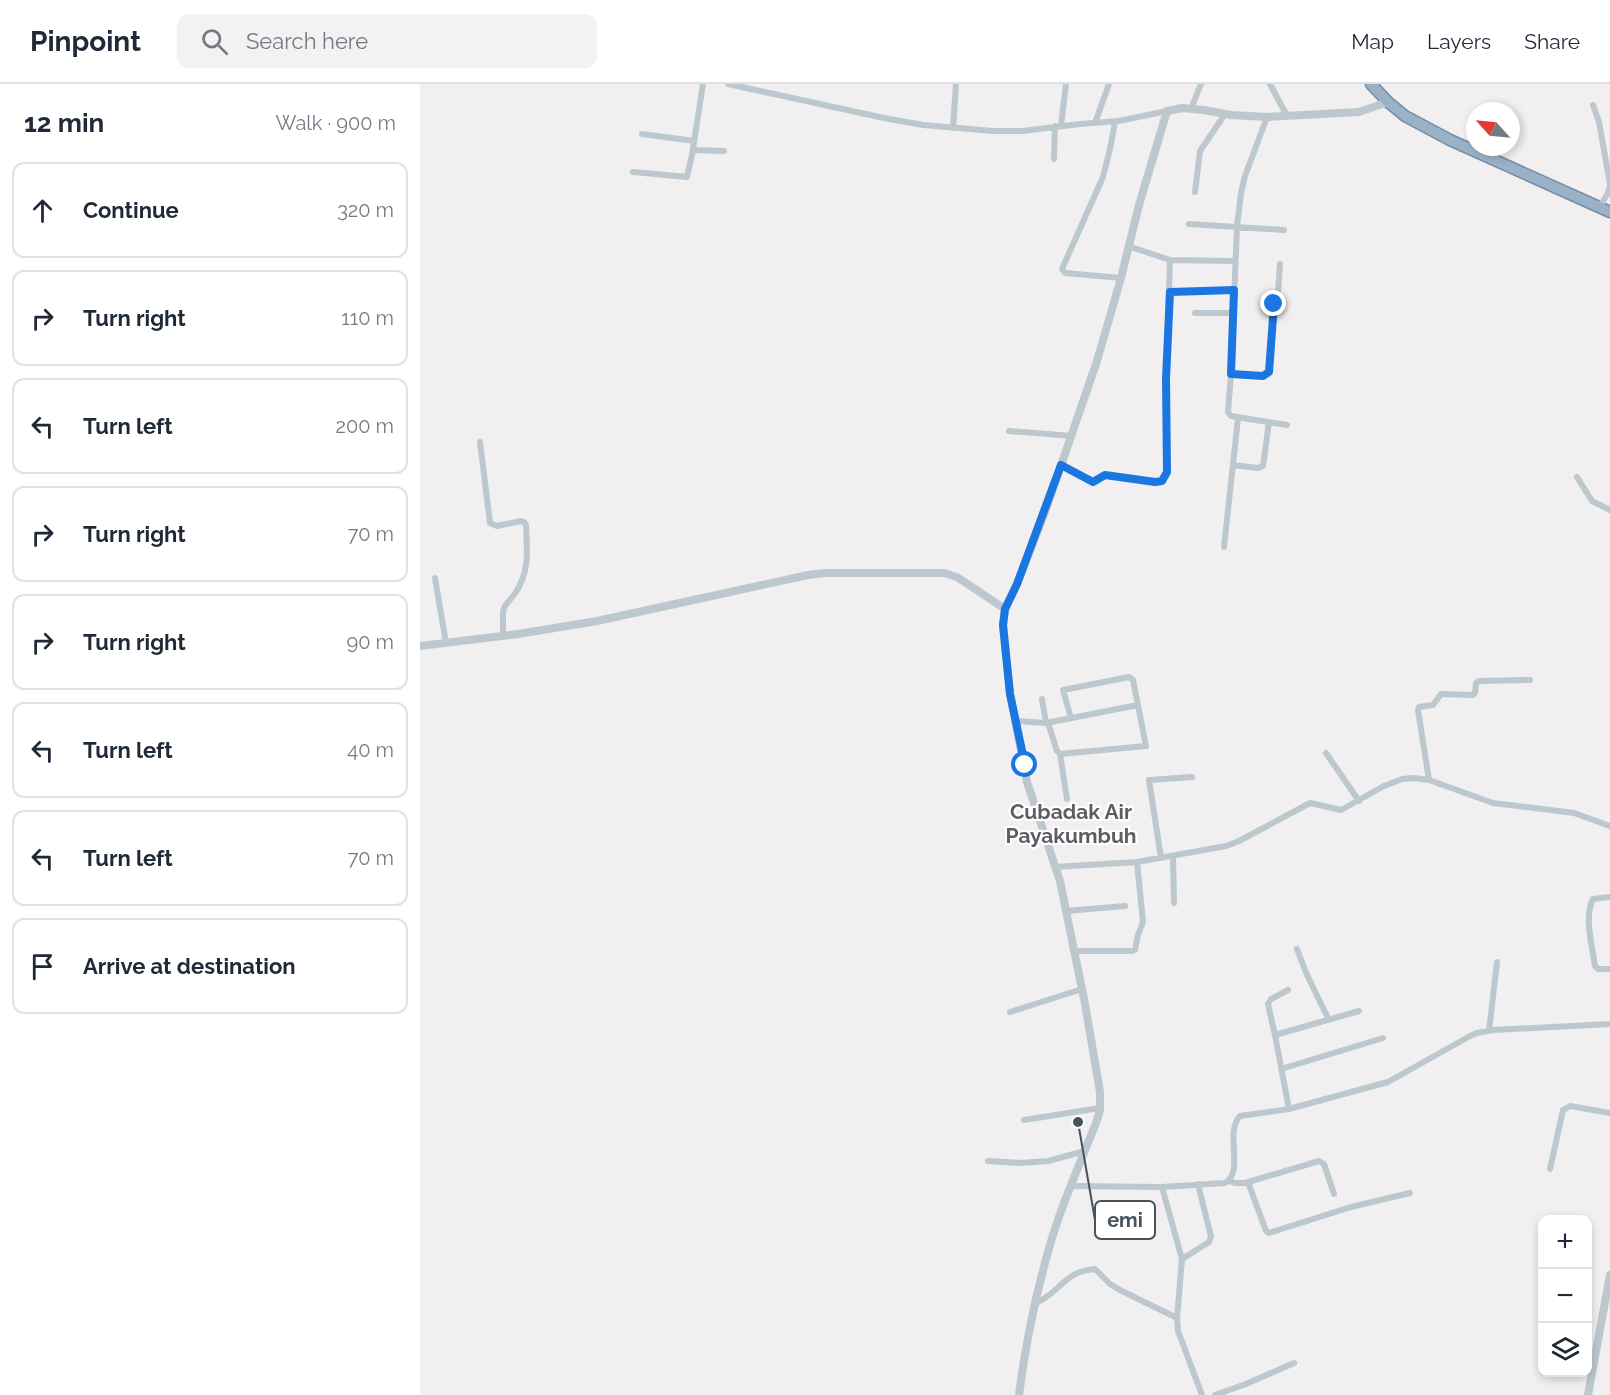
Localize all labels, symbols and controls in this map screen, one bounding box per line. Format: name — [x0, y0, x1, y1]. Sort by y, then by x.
search box — [177, 14, 597, 68]
text: Pinpoint — [30, 25, 141, 58]
icon: search — [198, 25, 231, 58]
text: Search here — [246, 28, 368, 54]
text: Map — [1351, 29, 1394, 54]
text: Layers — [1427, 29, 1491, 54]
text: Share — [1524, 29, 1580, 54]
north arrow — [1466, 102, 1520, 156]
text: 12 min — [24, 108, 104, 138]
text: Walk · 900 m — [276, 111, 396, 135]
icon: ahead — [26, 194, 59, 227]
text: Continue — [83, 197, 179, 223]
text: 320 m — [337, 198, 394, 222]
route end — [1260, 290, 1286, 316]
icon: right — [26, 302, 59, 335]
text: Turn right — [83, 305, 186, 331]
text: 110 m — [341, 306, 394, 330]
icon: left — [26, 410, 59, 443]
text: Turn left — [83, 413, 173, 439]
text: 200 m — [336, 414, 394, 438]
icon: right — [26, 518, 59, 551]
text: Turn right — [83, 521, 186, 547]
text: 70 m — [348, 522, 394, 546]
icon: right — [26, 626, 59, 659]
text: Turn right — [83, 629, 186, 655]
text: 90 m — [347, 630, 394, 654]
icon: left — [26, 734, 59, 767]
text: Turn left — [83, 737, 173, 763]
text: 40 m — [347, 738, 394, 762]
route start — [1011, 751, 1037, 777]
district label: Cubadak Air Payakumbuh — [1005, 799, 1137, 848]
icon: left — [26, 842, 59, 875]
text: Turn left — [83, 845, 173, 871]
text: 70 m — [348, 846, 394, 870]
icon: arrive — [26, 950, 59, 983]
text: Arrive at destination — [83, 953, 296, 979]
callout: emi — [1095, 1201, 1155, 1239]
text: emi — [1107, 1208, 1143, 1232]
map controls — [1538, 1215, 1592, 1377]
button: + — [1538, 1215, 1592, 1269]
button: − — [1538, 1269, 1592, 1323]
button: layers — [1538, 1323, 1592, 1377]

